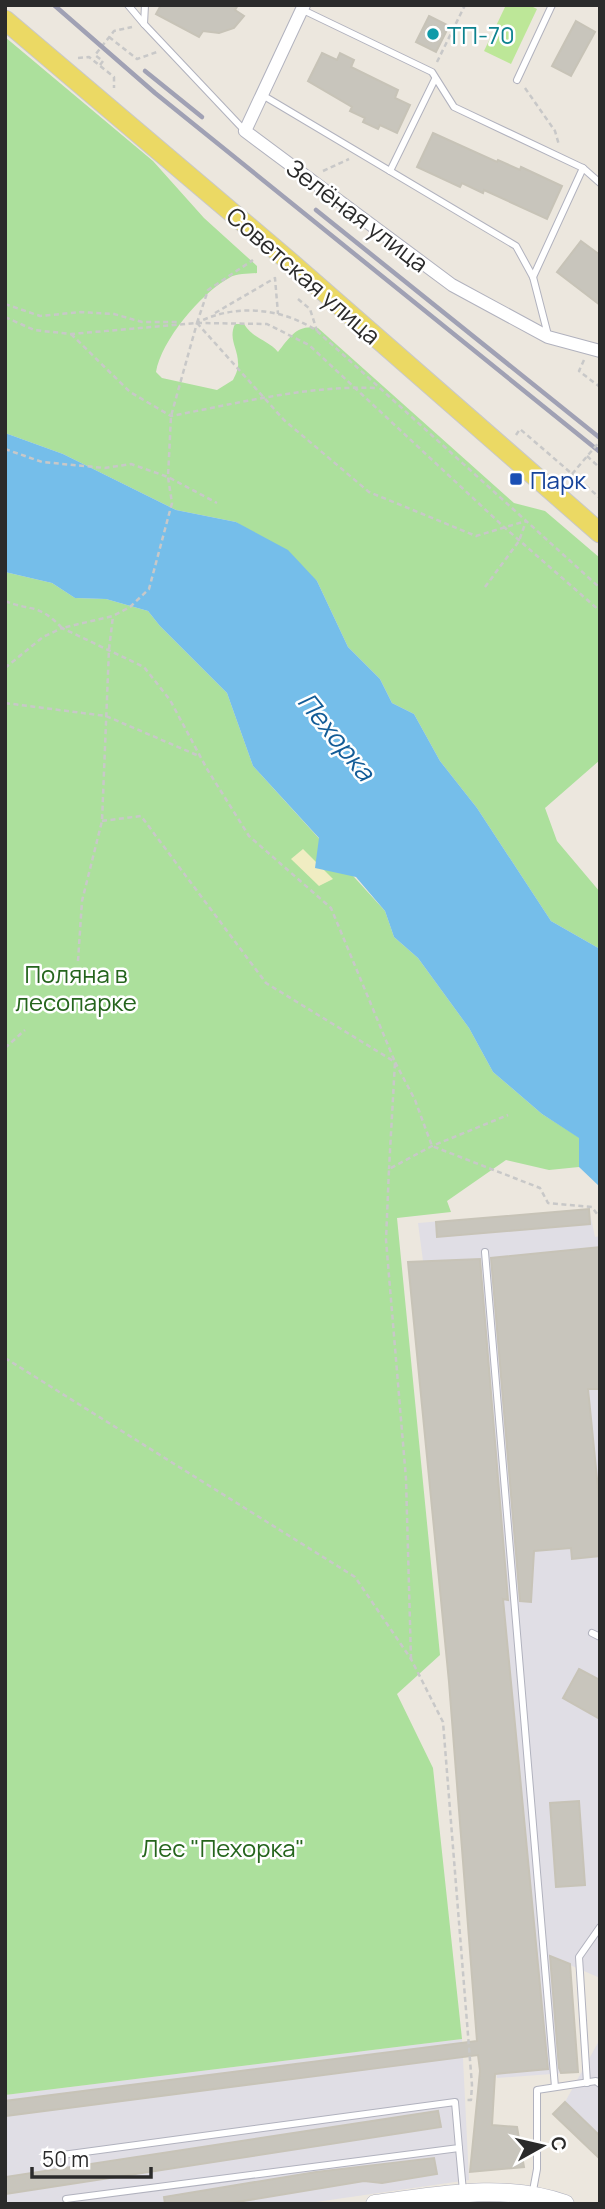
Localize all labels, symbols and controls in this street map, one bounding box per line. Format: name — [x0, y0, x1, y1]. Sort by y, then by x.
place label: ТП-70 — [447, 18, 515, 51]
marker: ТП-70 — [425, 26, 441, 42]
street label: Зелёная улица — [280, 151, 436, 279]
street label: Советская улица — [220, 199, 388, 351]
place label: Парк — [530, 463, 587, 496]
marker: Парк — [508, 471, 524, 487]
water label: Пехорка — [290, 684, 385, 789]
park label: Поляна в лесопарке — [15, 957, 137, 1018]
park label: Лес "Пехорка" — [141, 1831, 305, 1864]
north arrow — [507, 2111, 577, 2181]
text: С — [545, 2135, 573, 2152]
scale bar — [32, 2136, 150, 2180]
text: 50 m — [42, 2145, 89, 2173]

